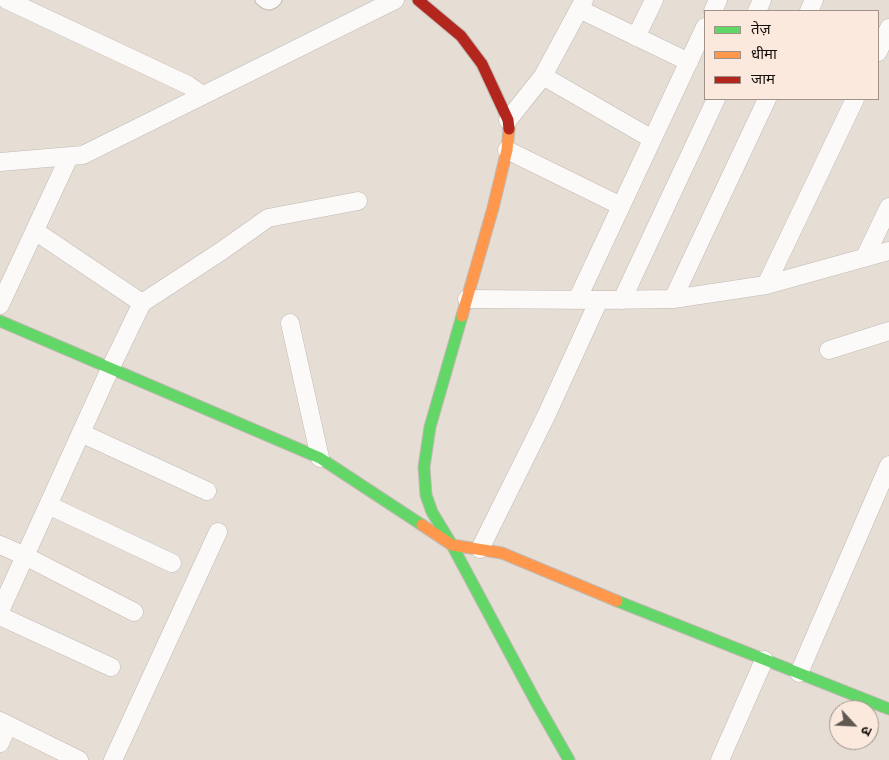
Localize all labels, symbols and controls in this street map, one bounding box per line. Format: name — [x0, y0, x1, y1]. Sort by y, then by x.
legend — [704, 10, 879, 100]
text: तेज़ — [751, 19, 771, 38]
text: धीमा — [751, 44, 777, 63]
text: जाम — [751, 69, 775, 88]
north arrow — [829, 700, 879, 750]
text: उ — [857, 723, 877, 738]

